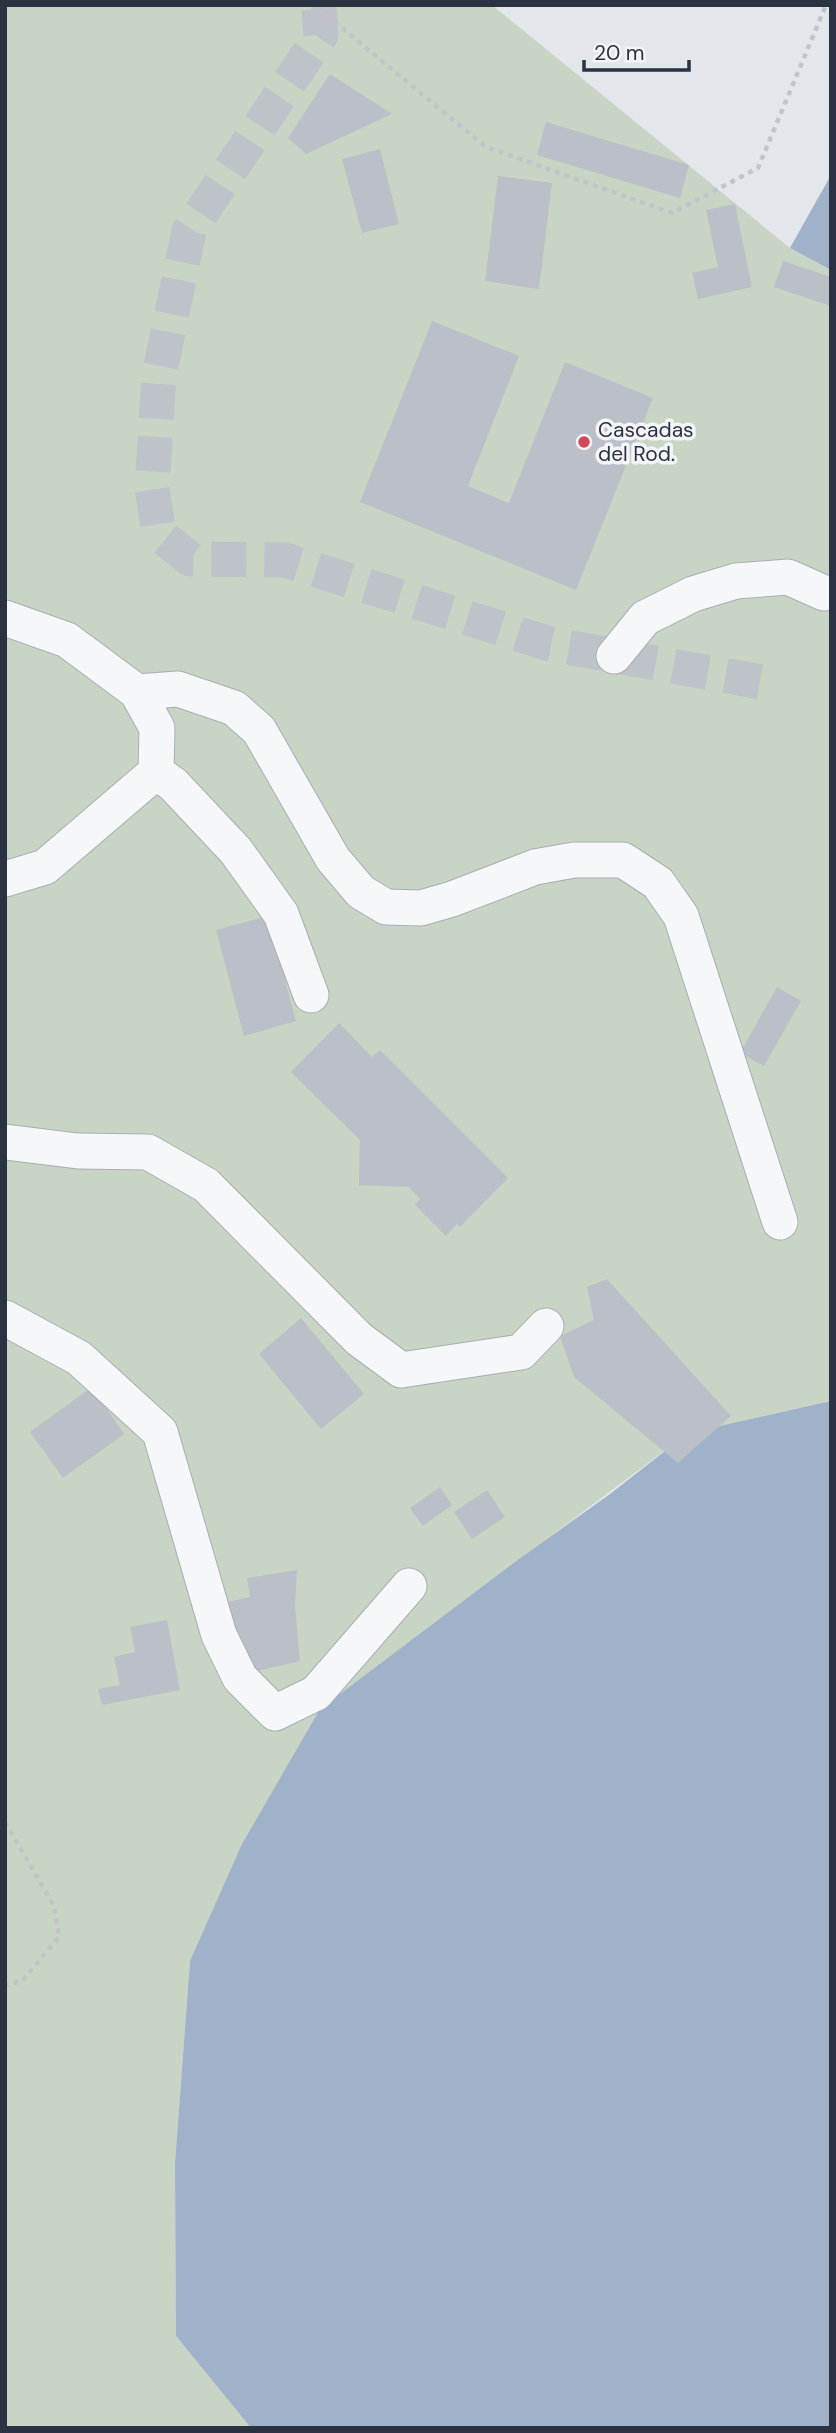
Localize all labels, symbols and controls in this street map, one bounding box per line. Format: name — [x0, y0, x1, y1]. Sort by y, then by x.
scale bar — [584, 28, 689, 72]
text: 20 m — [594, 39, 645, 67]
place label: Cascadas del Rod. — [598, 416, 694, 468]
marker: Cascadas del Rod. — [576, 434, 592, 450]

